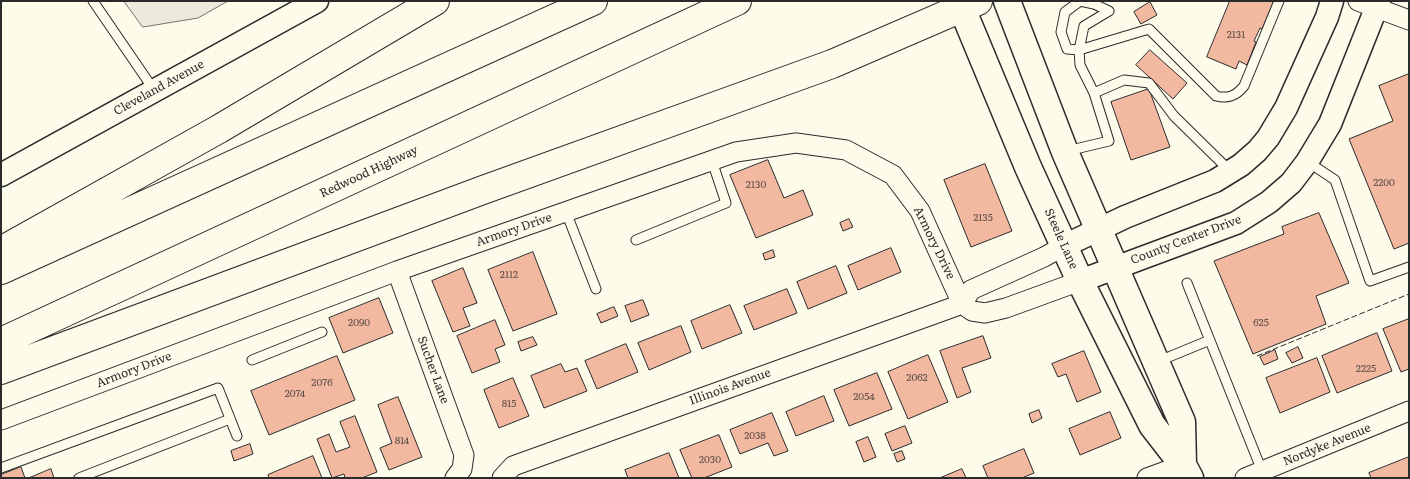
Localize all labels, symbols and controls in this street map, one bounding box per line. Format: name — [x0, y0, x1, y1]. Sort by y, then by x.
house number: 2131 — [1227, 29, 1245, 41]
street label: Cleveland Avenue — [111, 57, 207, 119]
street label: Redwood Highway — [318, 143, 420, 201]
house number: 2200 — [1373, 177, 1395, 189]
house number: 2130 — [746, 179, 766, 191]
street label: Armory Drive — [910, 204, 958, 282]
street label: Steele Lane — [1041, 207, 1081, 271]
street label: Armory Drive — [474, 210, 554, 250]
house number: 2135 — [973, 212, 993, 224]
street label: County Center Drive — [1129, 212, 1243, 268]
house number: 2112 — [500, 269, 518, 281]
house number: 2090 — [348, 317, 370, 329]
house number: 625 — [1253, 317, 1269, 329]
street label: Sucher Lane — [414, 334, 452, 406]
street label: Armory Drive — [94, 349, 174, 391]
house number: 2225 — [1356, 363, 1376, 375]
street label: Illinois Avenue — [687, 366, 773, 408]
house number: 2062 — [906, 372, 928, 384]
house number: 2076 — [311, 377, 333, 389]
house number: 2074 — [285, 388, 305, 400]
house number: 2054 — [853, 391, 875, 403]
house number: 815 — [502, 398, 516, 410]
street label: Nordyke Avenue — [1281, 421, 1373, 469]
house number: 2038 — [744, 430, 766, 442]
house number: 814 — [395, 435, 409, 447]
house number: 2030 — [699, 454, 721, 466]

